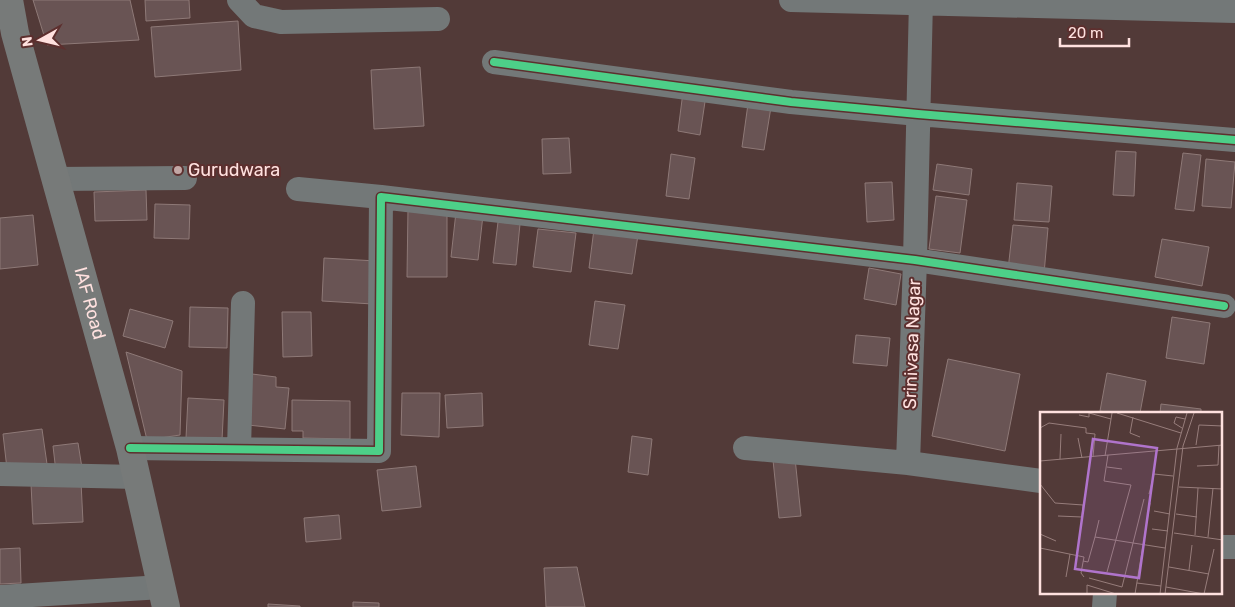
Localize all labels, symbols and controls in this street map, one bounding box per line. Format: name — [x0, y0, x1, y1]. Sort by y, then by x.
north arrow — [15, 15, 65, 65]
scale bar — [1060, 15, 1129, 47]
text: 20 m — [1068, 24, 1103, 42]
text: N — [19, 36, 37, 48]
place label: Gurudwara — [188, 159, 280, 181]
marker: Gurudwara — [172, 164, 184, 176]
street label: IAF Road — [69, 265, 110, 342]
street label: Srinivasa Nagar — [899, 278, 925, 410]
inset map — [1040, 412, 1222, 594]

